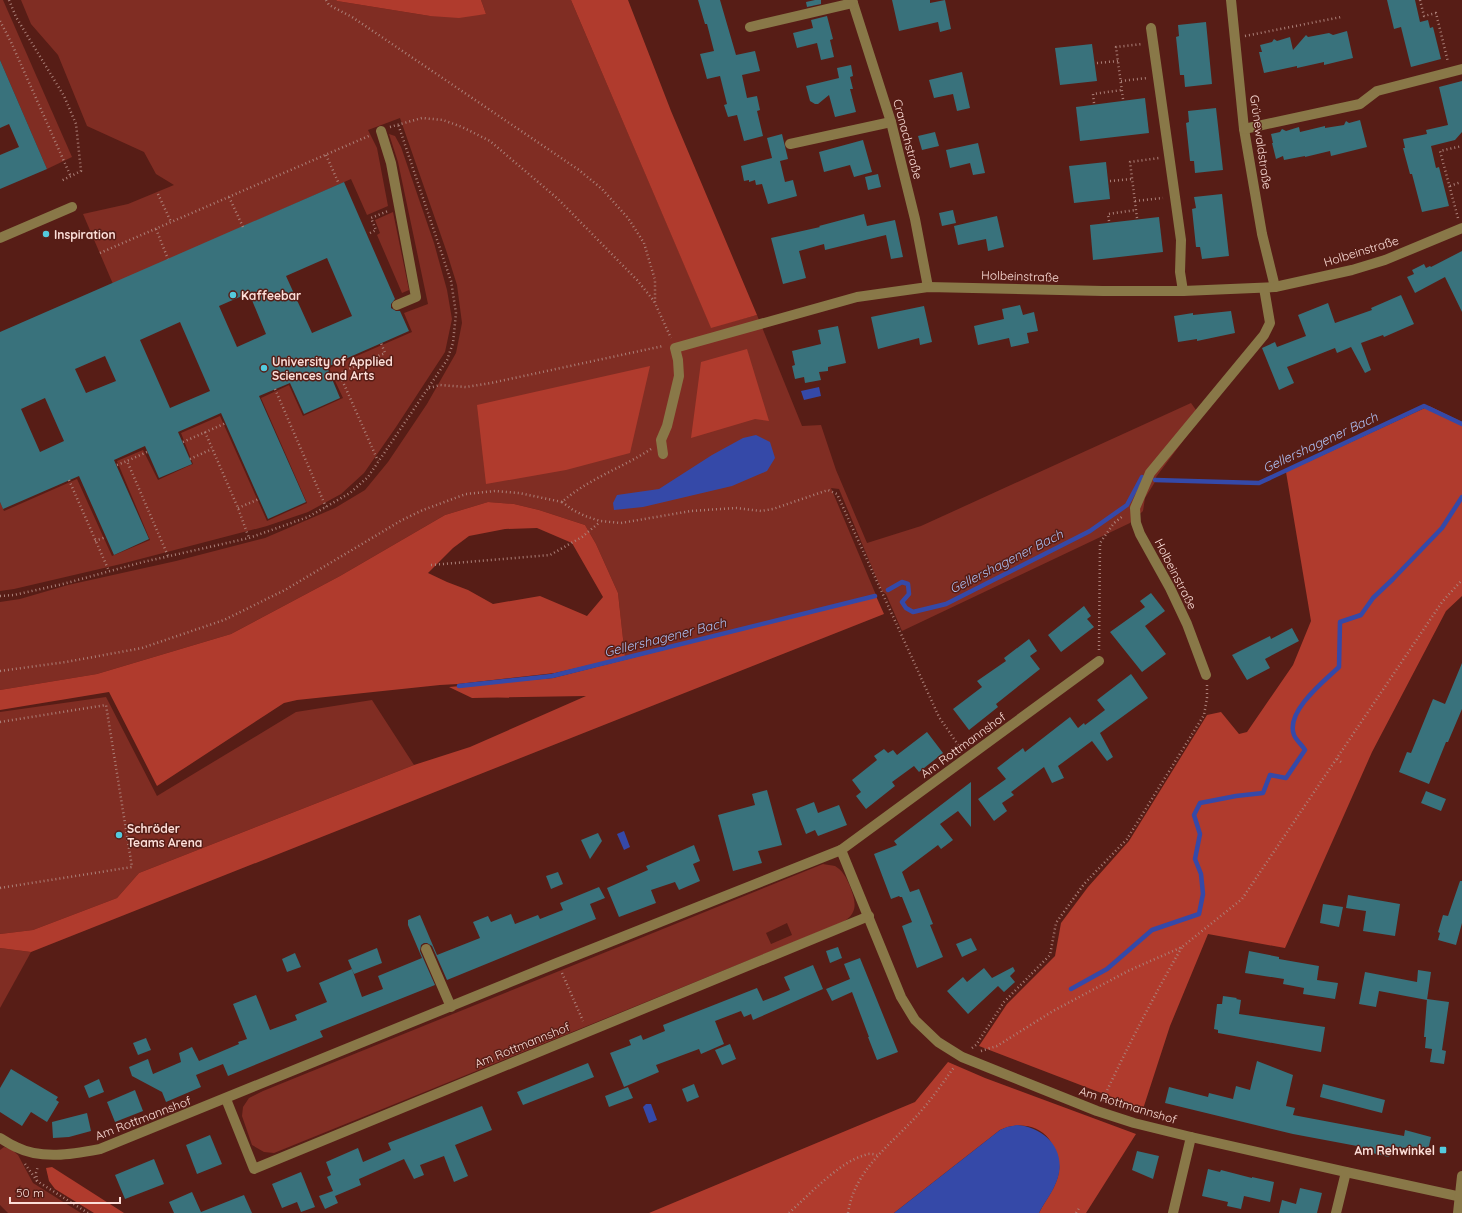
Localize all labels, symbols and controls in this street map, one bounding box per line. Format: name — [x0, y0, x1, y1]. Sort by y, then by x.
street label: Grünewaldstraße — [1247, 94, 1275, 190]
street label: Cranachstraße — [890, 97, 926, 181]
place label: Inspiration — [54, 227, 116, 242]
marker: Inspiration — [41, 229, 51, 239]
street label: Holbeinstraße — [1322, 232, 1401, 270]
street label: Holbeinstraße — [981, 267, 1059, 285]
place label: Kaffeebar — [241, 288, 301, 303]
marker: Kaffeebar — [228, 290, 238, 300]
place label: University of Applied Sciences and Arts — [272, 354, 393, 383]
marker: University of Applied Sciences and Arts — [259, 363, 269, 373]
water label: Gellershagener Bach — [1260, 408, 1381, 476]
water label: Gellershagener Bach — [947, 525, 1066, 597]
street label: Holbeinstraße — [1152, 536, 1200, 612]
water label: Gellershagener Bach — [602, 614, 728, 660]
street label: Am Rottmannshof — [918, 709, 1009, 781]
place label: Schröder Teams Arena — [127, 821, 202, 850]
marker: Schröder Teams Arena — [114, 830, 124, 840]
street label: Am Rottmannshof — [472, 1019, 572, 1071]
street label: Am Rottmannshof — [1077, 1083, 1179, 1127]
street label: Am Rottmannshof — [93, 1093, 194, 1143]
place label: Am Rehwinkel — [1355, 1143, 1435, 1158]
marker: Am Rehwinkel — [1438, 1145, 1448, 1155]
scale bar — [10, 1179, 120, 1205]
text: 50 m — [16, 1185, 44, 1200]

